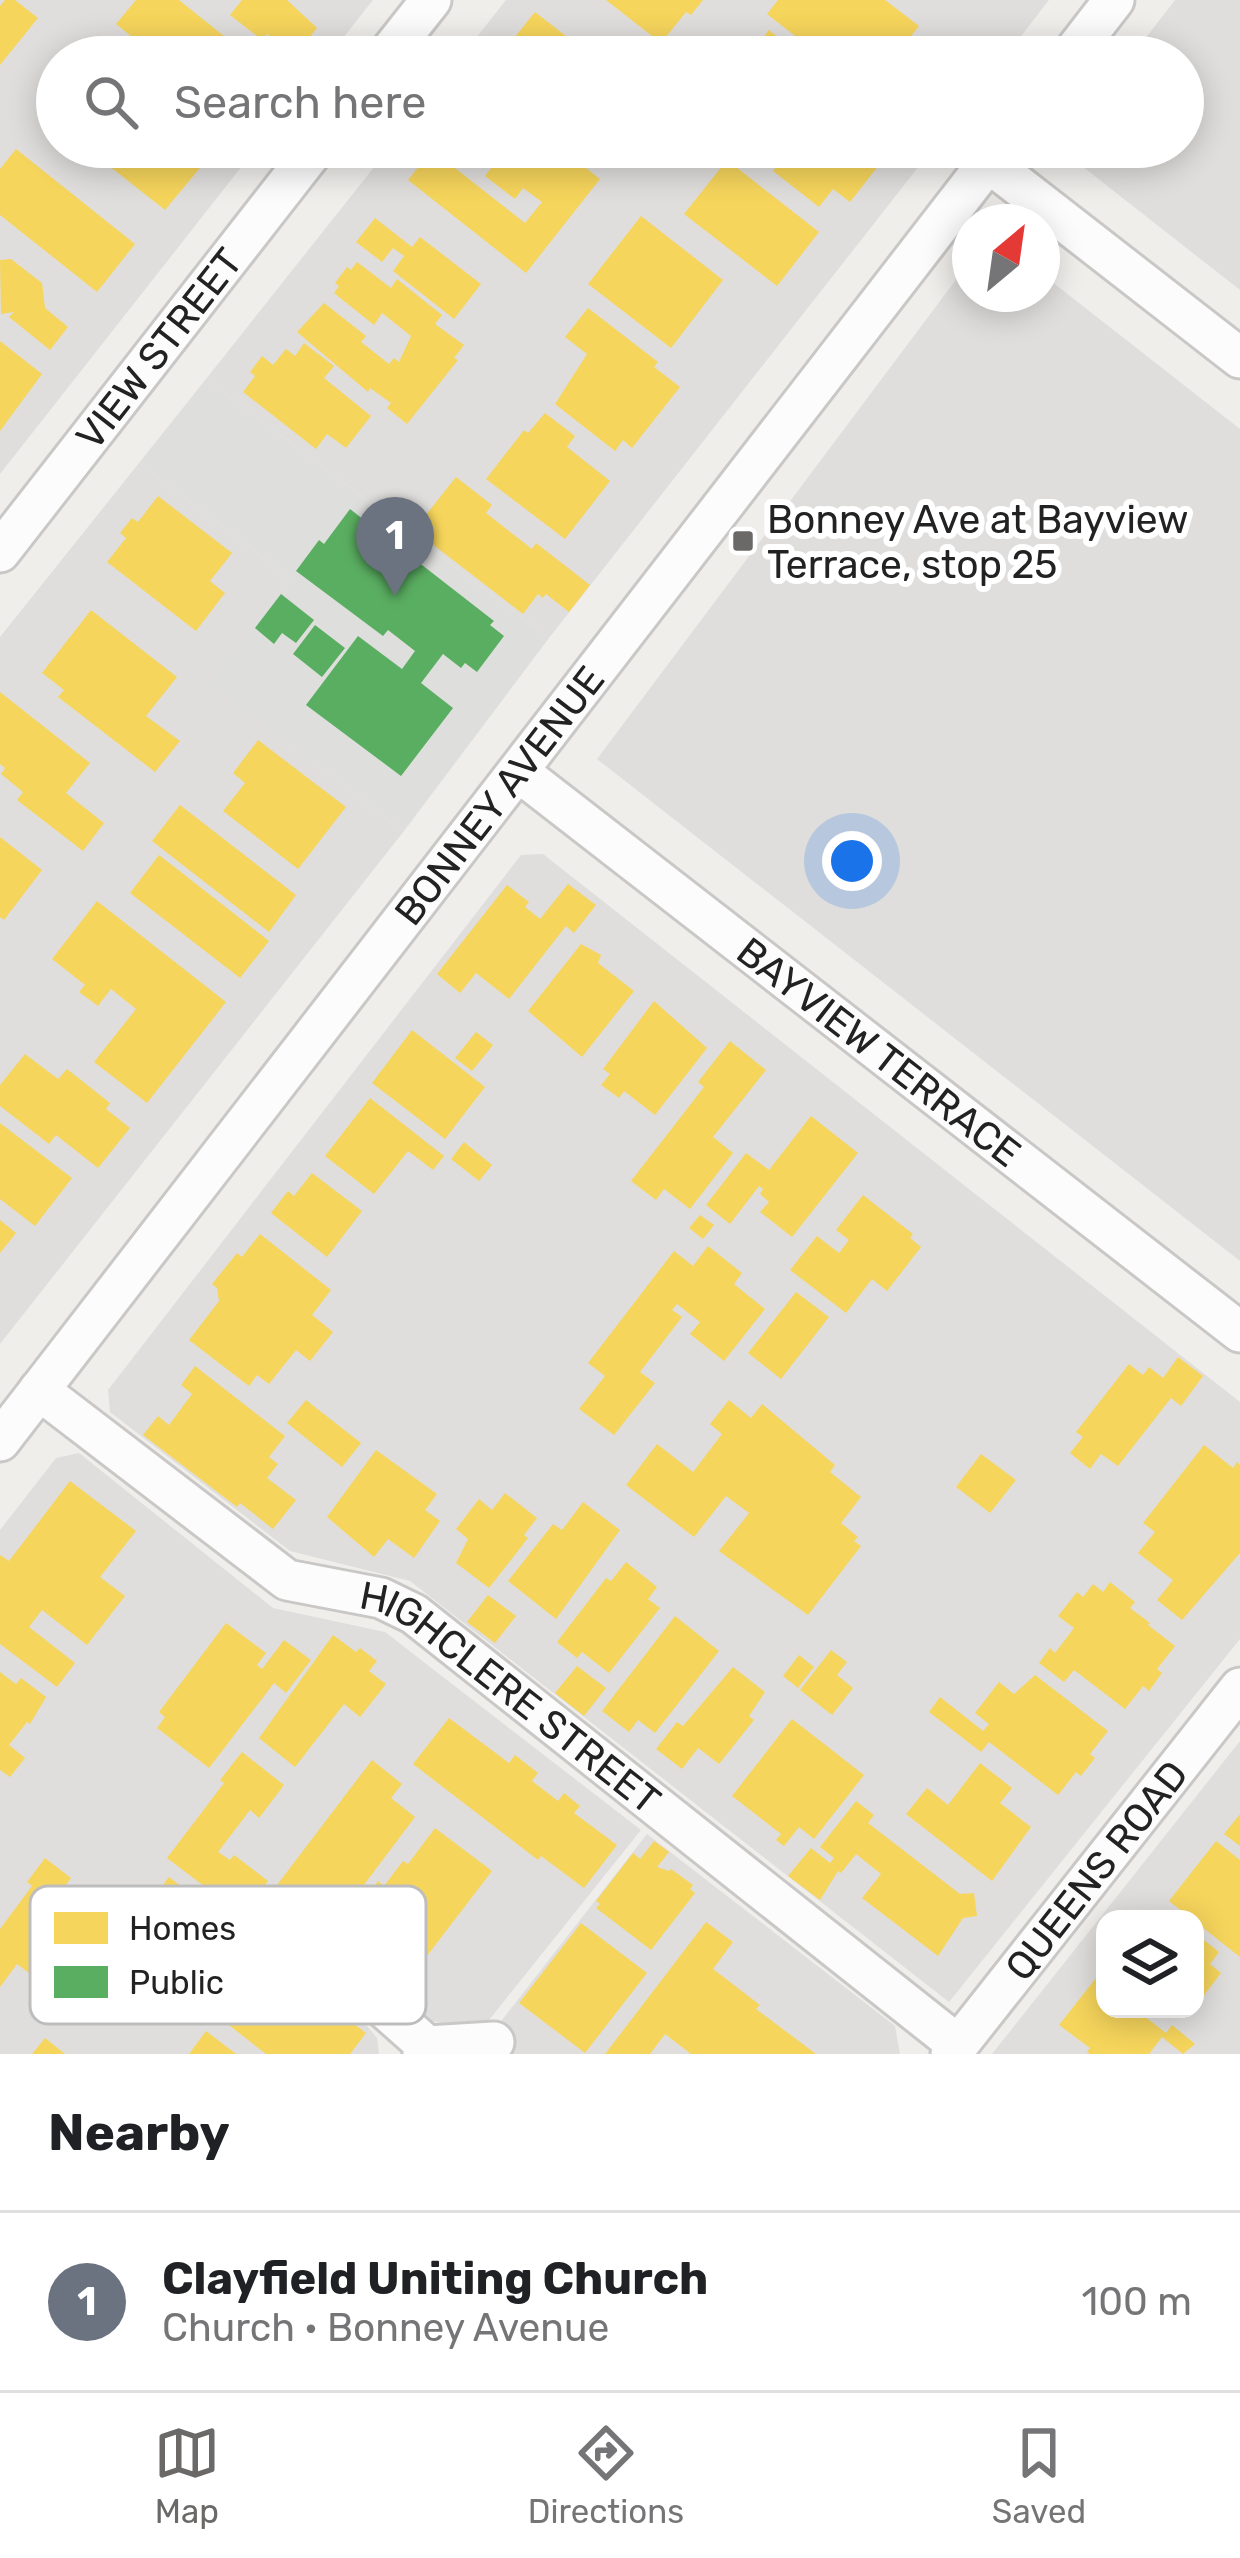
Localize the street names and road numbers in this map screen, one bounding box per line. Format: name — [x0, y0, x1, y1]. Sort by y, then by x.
street label: VIEW STREET — [67, 240, 252, 459]
street label: BONNEY AVENUE — [385, 657, 614, 934]
street label: BAYVIEW TERRACE — [728, 928, 1029, 1177]
street label: HIGHCLERE STREET — [356, 1572, 669, 1824]
street label: QUEENS ROAD — [996, 1752, 1197, 1990]

